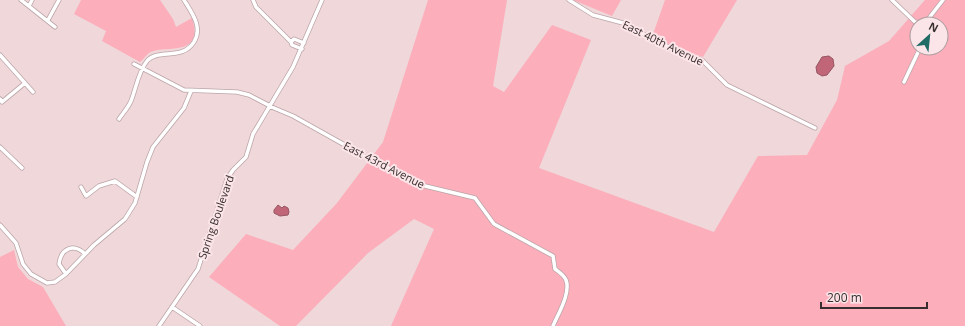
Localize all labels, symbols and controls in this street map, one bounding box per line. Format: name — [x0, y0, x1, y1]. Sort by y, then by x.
street label: East 40th Avenue — [620, 16, 706, 69]
north arrow — [909, 16, 949, 56]
text: N — [926, 18, 941, 35]
street label: East 43rd Avenue — [341, 138, 427, 191]
street label: Spring Boulevard — [194, 173, 237, 261]
scale bar — [821, 284, 927, 310]
text: 200 m — [827, 289, 862, 306]

